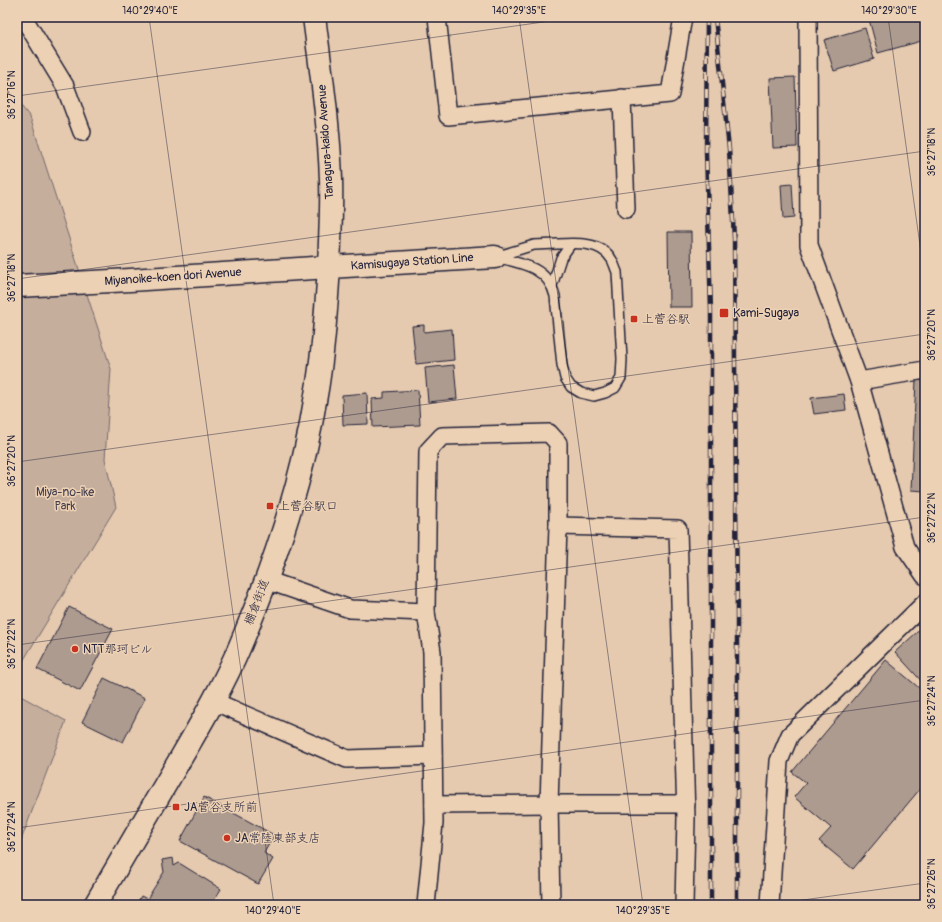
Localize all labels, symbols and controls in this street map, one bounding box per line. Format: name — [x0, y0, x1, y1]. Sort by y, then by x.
text: 140°29'40"E — [122, 5, 178, 17]
text: 140°29'35"E — [492, 5, 546, 17]
text: 140°29'30"E — [861, 5, 917, 17]
text: 36°27'16"N — [6, 70, 18, 120]
street label: Tanagura-kaido Avenue — [315, 84, 337, 200]
text: 36°27'18"N — [926, 128, 938, 176]
street label: Kamisugaya Station Line — [350, 250, 474, 274]
text: 36°27'18"N — [6, 254, 18, 302]
street label: Miyanoike-koen dori Avenue — [104, 265, 242, 289]
place label: Kami-Sugaya — [733, 306, 799, 321]
marker: Kami-Sugaya — [718, 307, 730, 319]
text: 36°27'20"N — [926, 309, 938, 361]
place label: 上菅谷駅 — [642, 312, 690, 327]
marker: 上菅谷駅 — [629, 314, 639, 324]
text: 36°27'20"N — [6, 435, 18, 487]
park label: Miya-no-ike Park — [36, 485, 94, 514]
text: 36°27'22"N — [926, 492, 938, 543]
place label: 上菅谷駅口 — [278, 499, 338, 514]
marker: 上菅谷駅口 — [265, 501, 275, 511]
street label: 棚倉街道 — [241, 577, 273, 627]
text: 36°27'22"N — [6, 618, 18, 669]
place label: NTT那珂ビル — [83, 642, 152, 657]
marker: NTT那珂ビル — [70, 644, 80, 654]
text: 36°27'24"N — [926, 675, 938, 726]
place label: JA菅谷支所前 — [184, 800, 258, 815]
text: 36°27'24"N — [6, 801, 18, 852]
marker: JA菅谷支所前 — [171, 802, 181, 812]
place label: JA常陸東部支店 — [235, 831, 321, 846]
marker: JA常陸東部支店 — [222, 833, 232, 843]
text: 36°27'26"N — [926, 858, 938, 909]
text: 140°29'40"E — [245, 905, 301, 917]
text: 140°29'35"E — [616, 905, 670, 917]

